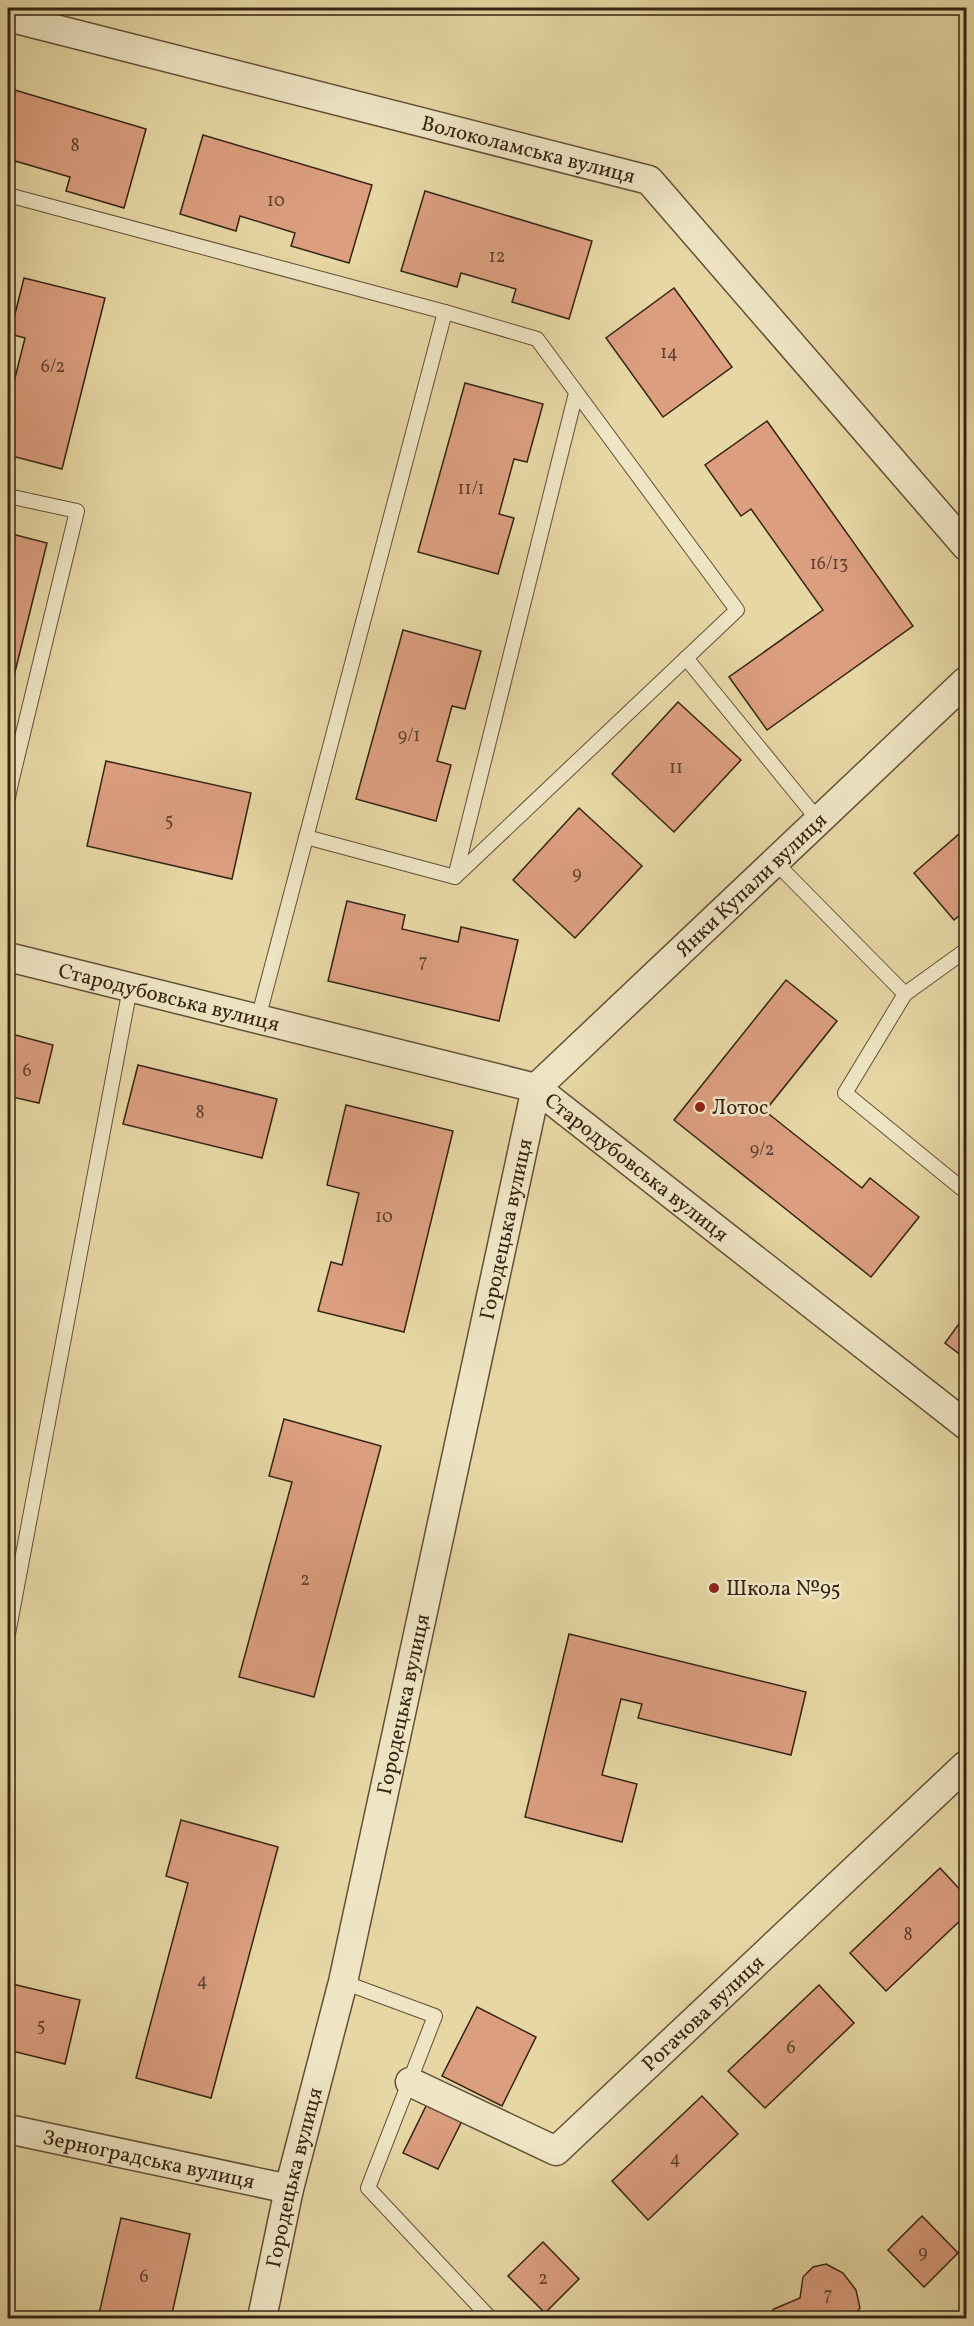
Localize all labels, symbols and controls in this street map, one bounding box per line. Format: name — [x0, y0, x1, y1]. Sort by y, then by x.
street label: Волоколамська вулиця — [418, 110, 638, 192]
house number: 8 — [70, 134, 80, 159]
house number: 10 — [267, 189, 285, 214]
house number: 12 — [489, 245, 505, 270]
house number: 14 — [660, 341, 678, 366]
house number: 6/2 — [41, 355, 65, 380]
house number: 11/1 — [458, 477, 484, 502]
house number: 16/13 — [810, 552, 848, 577]
house number: 9/1 — [398, 724, 420, 749]
house number: 11 — [669, 756, 683, 781]
street label: Янки Купали вулиця — [670, 807, 834, 964]
house number: 5 — [165, 809, 173, 834]
house number: 9 — [572, 862, 582, 887]
house number: 7 — [419, 950, 427, 975]
street label: Стародубовська вулиця — [55, 957, 282, 1040]
house number: 6 — [22, 1059, 32, 1084]
street label: Стародубовська вулиця — [538, 1087, 734, 1250]
place label: Лотос — [712, 1094, 768, 1123]
marker: Лотос — [693, 1100, 707, 1114]
house number: 8 — [195, 1101, 205, 1126]
street label: Городецька вулиця — [473, 1136, 541, 1323]
house number: 9/2 — [750, 1138, 774, 1163]
house number: 10 — [375, 1205, 393, 1230]
house number: 2 — [300, 1568, 310, 1593]
place label: Школа №95 — [726, 1575, 841, 1604]
marker: Школа №95 — [707, 1581, 721, 1595]
street label: Городецька вулиця — [371, 1611, 438, 1798]
house number: 8 — [903, 1923, 913, 1948]
street label: Рогачова вулиця — [636, 1949, 771, 2079]
house number: 4 — [197, 1969, 207, 1994]
house number: 5 — [37, 2014, 45, 2039]
house number: 6 — [786, 2036, 796, 2061]
street label: Городецька вулиця — [260, 2085, 331, 2271]
street label: Зерноградська вулиця — [40, 2124, 257, 2197]
house number: 4 — [670, 2147, 680, 2172]
house number: 9 — [918, 2241, 928, 2266]
house number: 6 — [139, 2265, 149, 2290]
house number: 2 — [538, 2267, 548, 2292]
house number: 7 — [824, 2283, 832, 2308]

